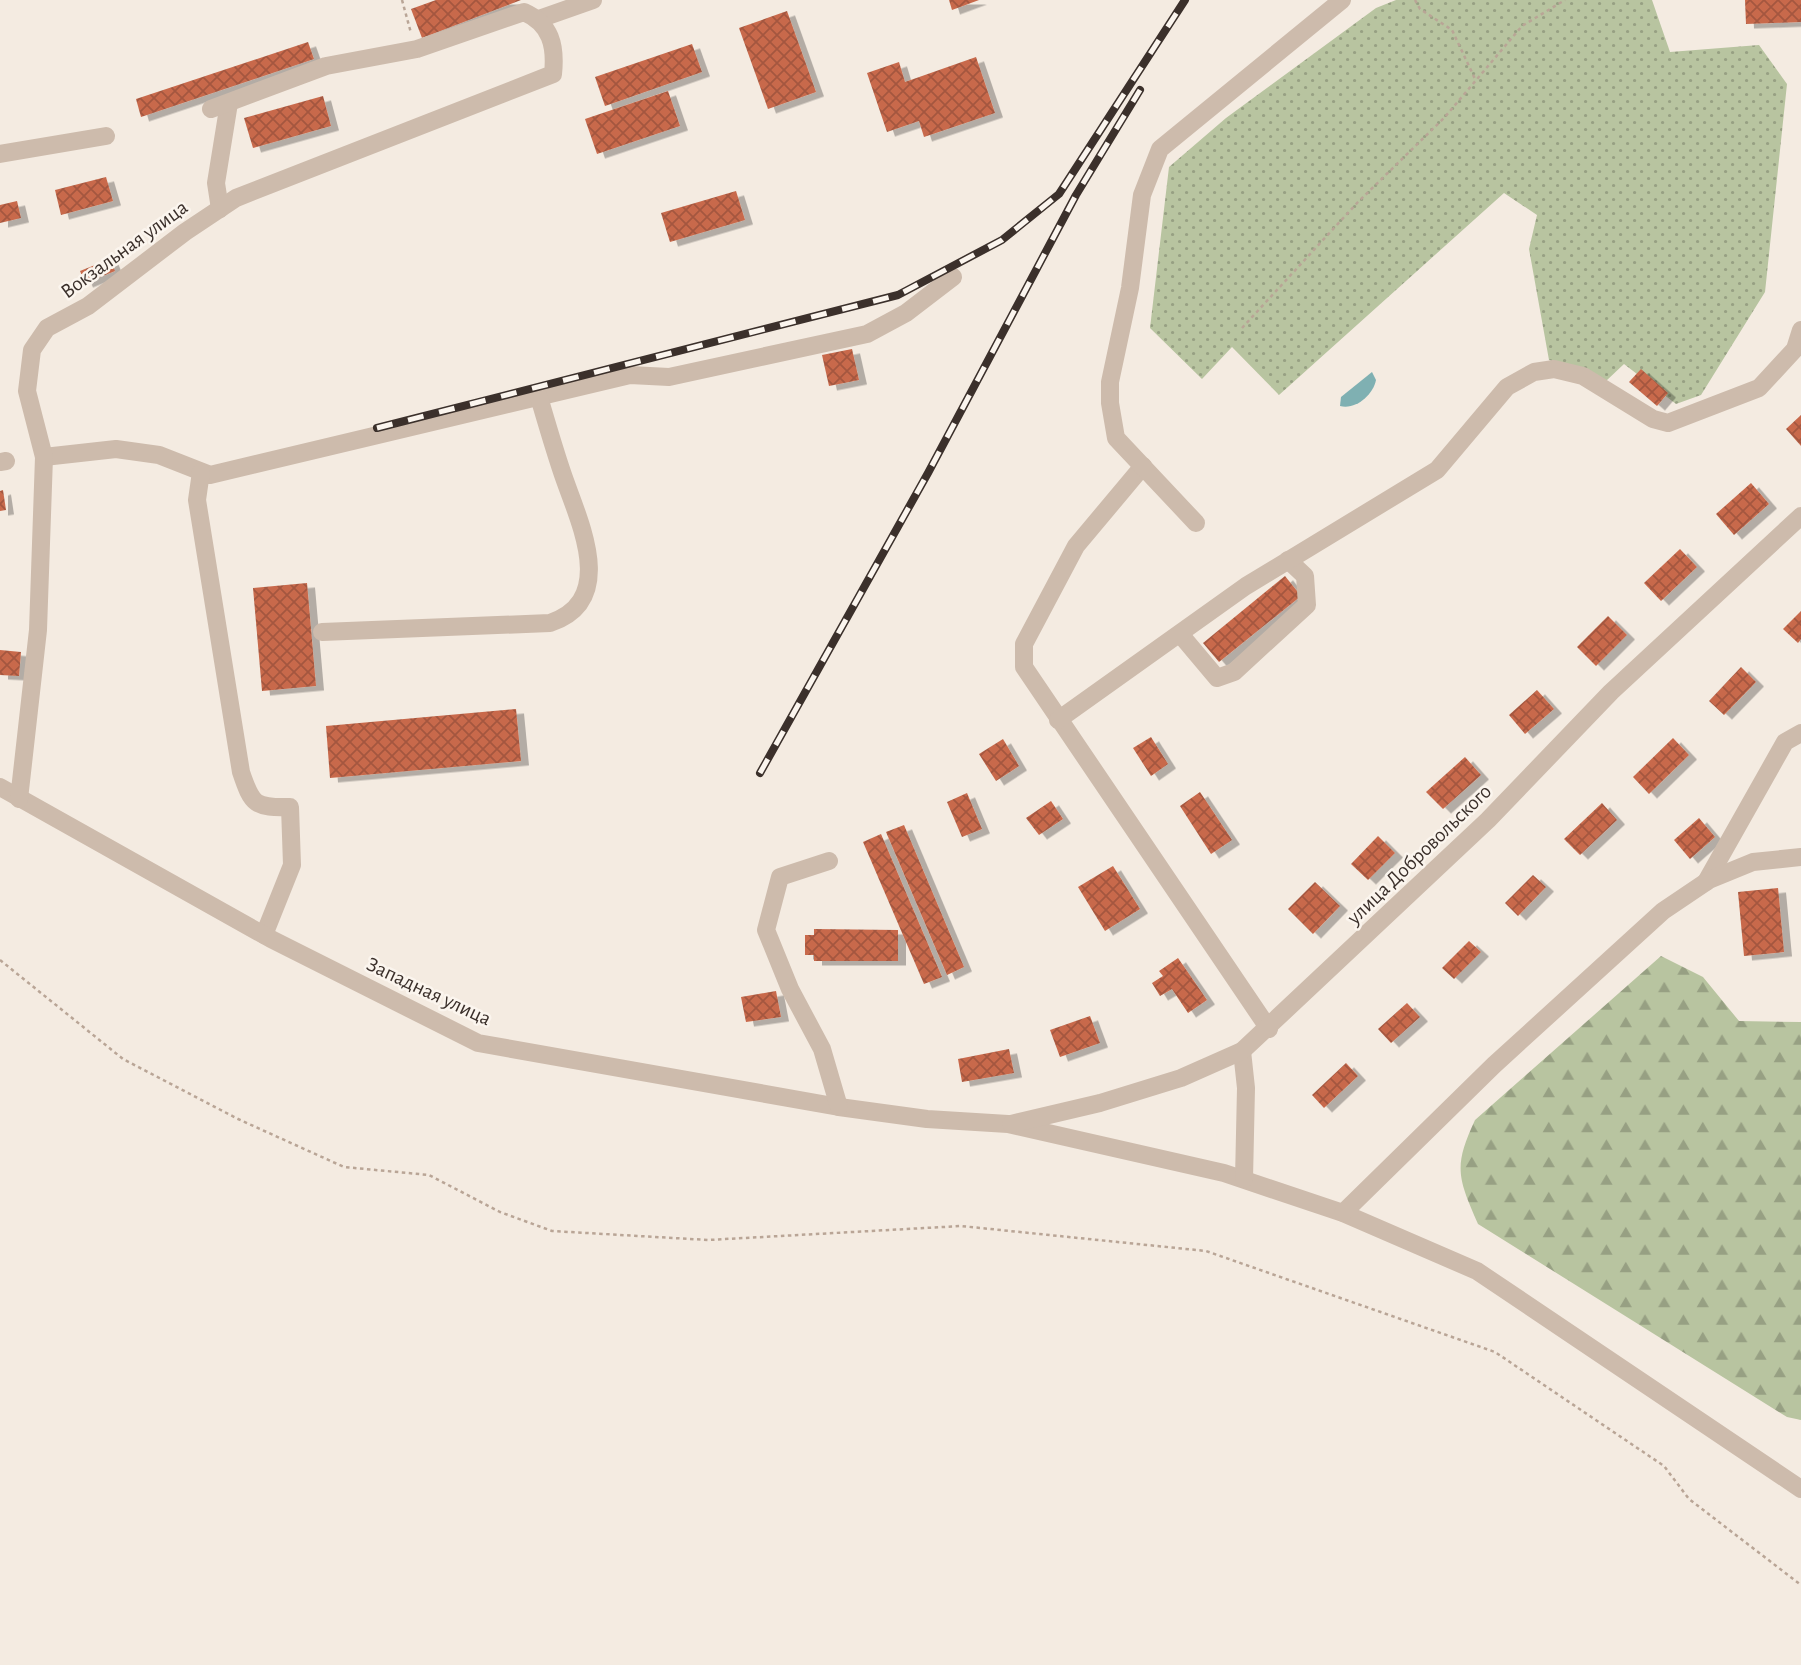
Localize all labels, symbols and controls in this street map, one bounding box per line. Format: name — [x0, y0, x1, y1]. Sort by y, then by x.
street label: Вокзальная улица — [57, 196, 192, 302]
street label: улица Добровольского — [1343, 780, 1495, 929]
street label: Западная улица — [363, 953, 495, 1030]

